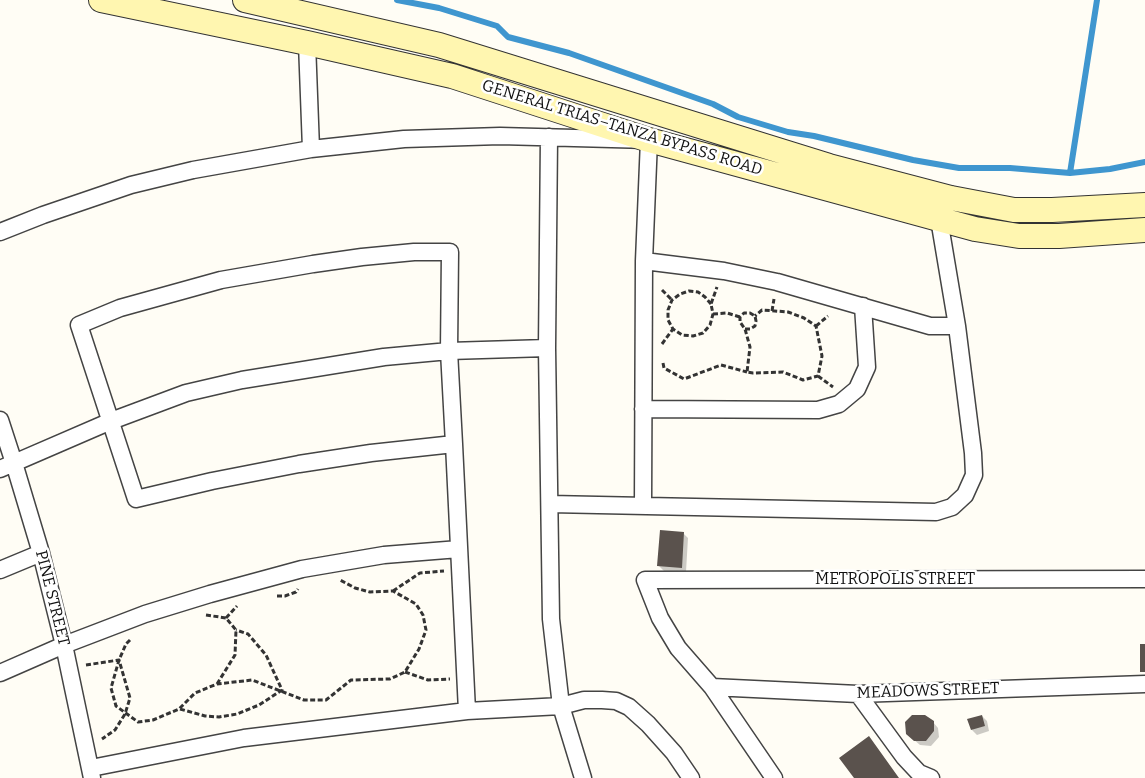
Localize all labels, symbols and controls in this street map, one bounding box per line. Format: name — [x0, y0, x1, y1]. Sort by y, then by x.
street label: GENERAL TRIAS–TANZA BYPASS ROAD — [479, 76, 765, 180]
street label: PINE STREET — [31, 548, 73, 648]
street label: METROPOLIS STREET — [815, 570, 975, 590]
street label: MEADOWS STREET — [856, 679, 1000, 703]

